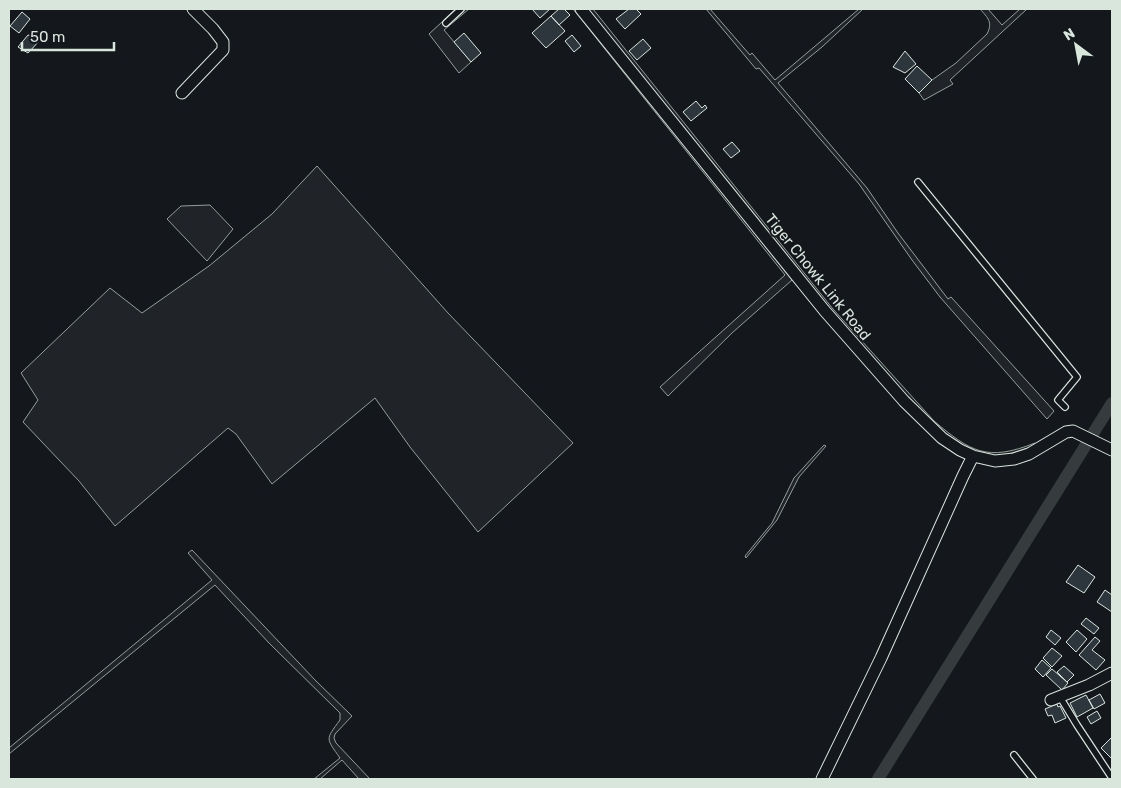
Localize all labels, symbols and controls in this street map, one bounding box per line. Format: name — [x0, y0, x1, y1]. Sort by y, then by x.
scale bar — [22, 20, 115, 52]
north arrow — [1051, 20, 1101, 70]
text: N — [1061, 25, 1078, 44]
text: 50 m — [30, 28, 65, 46]
street label: Tiger Chowk Link Road — [761, 210, 875, 344]

